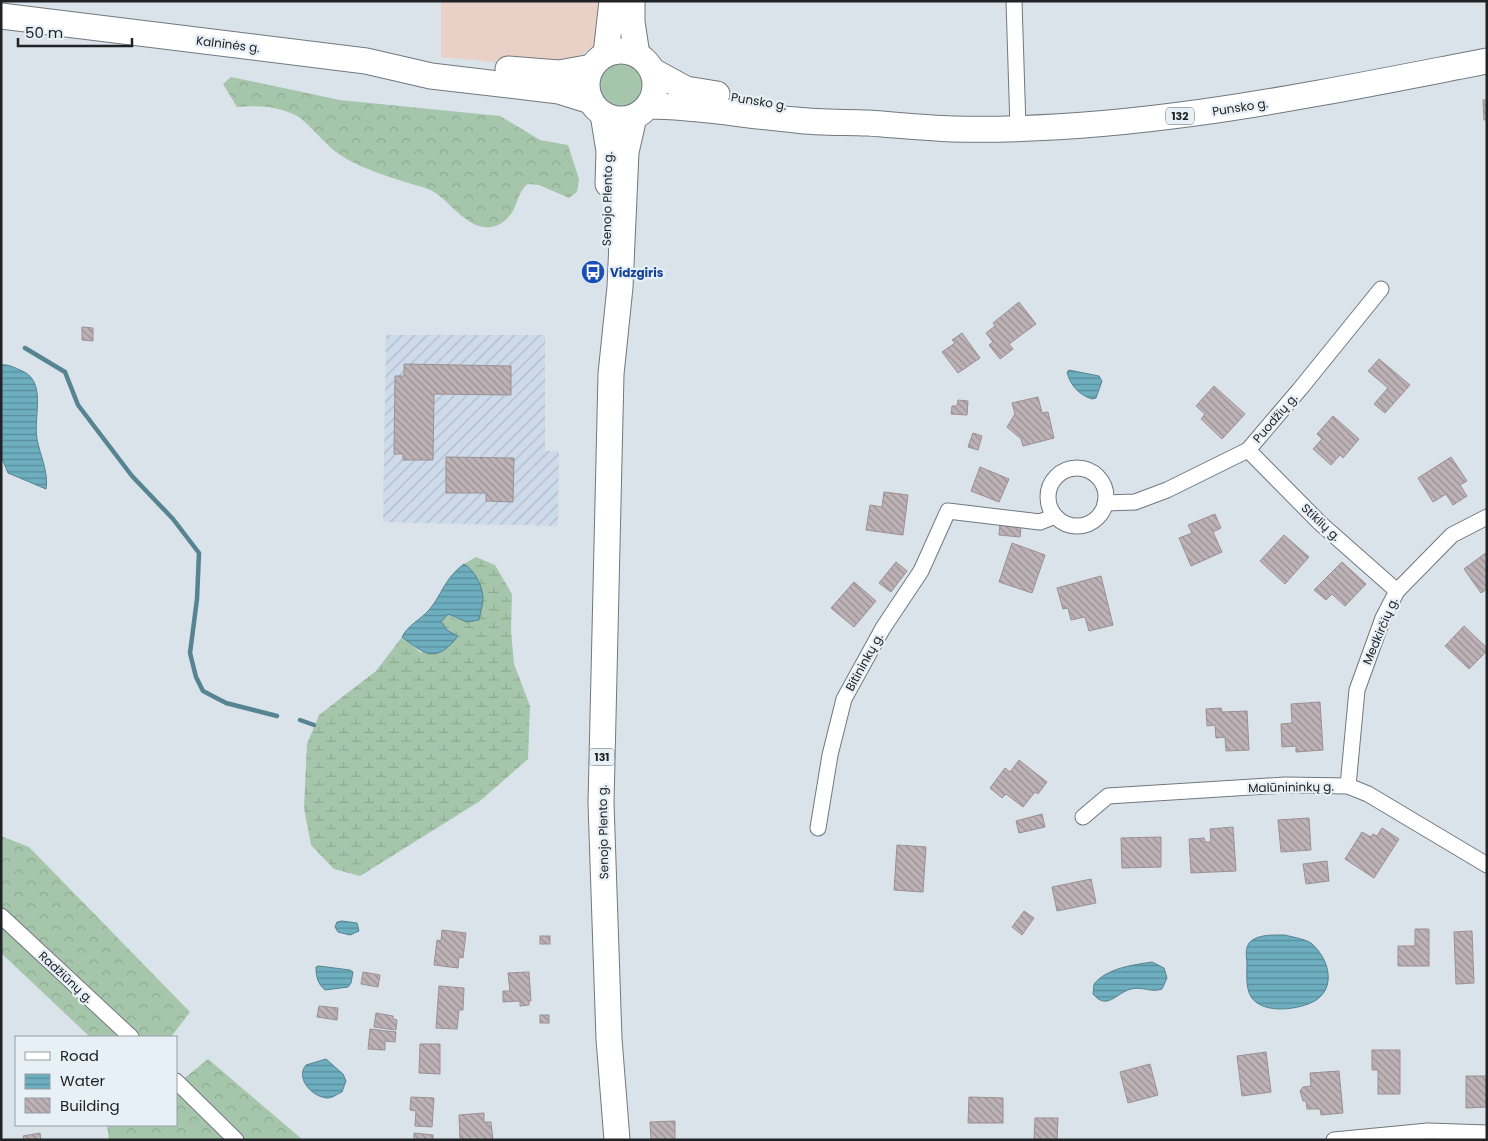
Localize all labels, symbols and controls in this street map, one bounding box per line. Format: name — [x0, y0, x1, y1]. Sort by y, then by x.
scale bar — [18, 15, 131, 47]
text: 50 m — [25, 22, 63, 43]
street label: Kalninės g. — [195, 32, 261, 56]
street label: Punsko g. — [730, 88, 788, 114]
street label: Punsko g. — [1211, 94, 1269, 120]
road number: 132 — [1166, 108, 1194, 124]
street label: Senojo Plento g. — [598, 152, 616, 246]
bus stop icon: Vidzgiris — [580, 259, 606, 285]
place label: Vidzgiris — [610, 264, 664, 281]
street label: Puodžių g. — [1249, 390, 1301, 446]
street label: Stiklių g. — [1298, 499, 1344, 545]
street label: Medkirčių g. — [1358, 595, 1402, 667]
street label: Bitininkų g. — [841, 630, 887, 694]
road number: 131 — [590, 749, 614, 766]
street label: Malūnininkų g. — [1248, 778, 1334, 796]
street label: Senojo Plento g. — [594, 785, 612, 879]
street label: Radžiūnų g. — [35, 947, 97, 1007]
legend — [15, 1036, 178, 1126]
text: Road — [60, 1045, 99, 1066]
text: Water — [60, 1070, 106, 1091]
text: Building — [60, 1095, 120, 1116]

